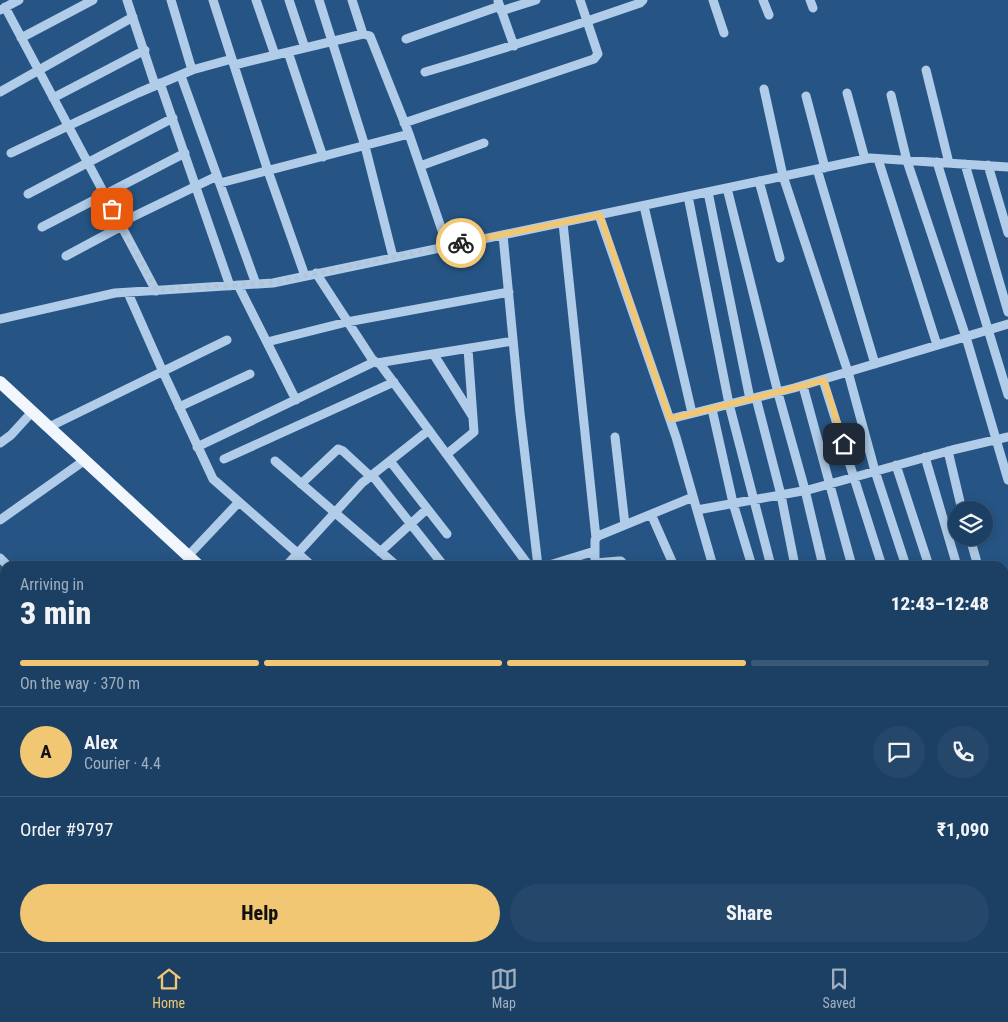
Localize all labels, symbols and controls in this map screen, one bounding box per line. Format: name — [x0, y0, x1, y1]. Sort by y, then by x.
pin — [91, 188, 133, 230]
icon: bag — [98, 195, 126, 223]
courier — [436, 218, 486, 268]
icon: bike — [447, 229, 475, 257]
pin — [823, 423, 865, 465]
icon: home — [830, 430, 858, 458]
map controls — [948, 501, 993, 546]
button: layers — [948, 501, 993, 546]
text: Arriving in — [20, 575, 84, 594]
text: 12:43–12:48 — [891, 592, 989, 615]
text: 3 min — [20, 594, 91, 632]
text: On the way · 370 m — [20, 674, 140, 693]
button: chat — [873, 726, 925, 778]
button: phone — [937, 726, 989, 778]
text: Alex — [84, 731, 118, 754]
text: A — [40, 740, 52, 763]
text: Courier · 4.4 — [84, 754, 161, 773]
text: Order #9797 — [20, 818, 113, 841]
text: ₹1,090 — [937, 818, 989, 841]
button: Help — [20, 884, 500, 942]
button: Share — [510, 884, 989, 942]
tab: Home — [152, 965, 185, 1011]
tab: Map — [490, 965, 518, 1011]
tab: Saved — [822, 965, 856, 1011]

